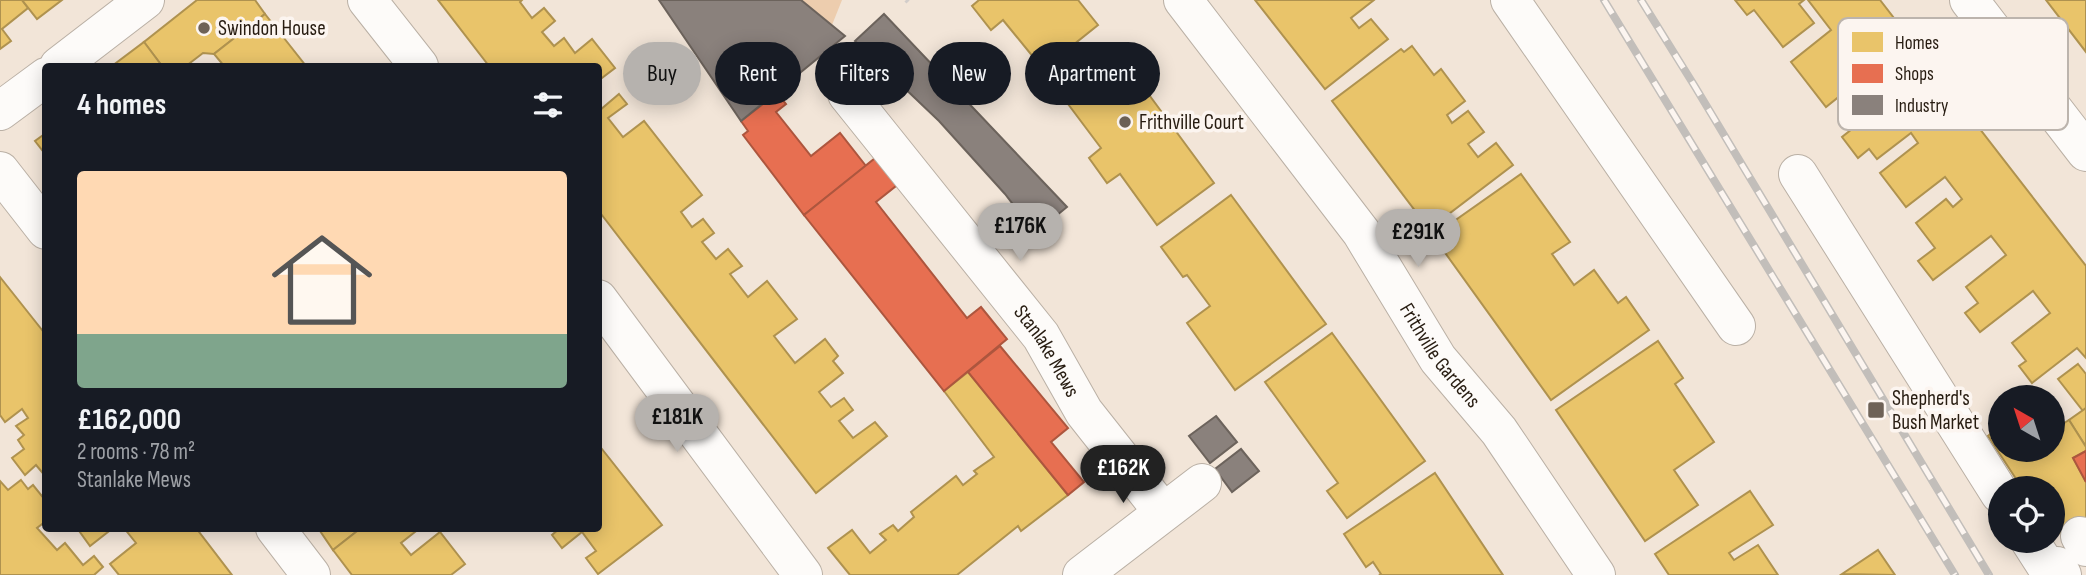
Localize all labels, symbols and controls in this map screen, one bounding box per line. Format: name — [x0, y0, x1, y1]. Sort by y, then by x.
place label: Swindon House — [218, 16, 326, 41]
legend — [1838, 18, 2068, 130]
marker: Swindon House — [196, 20, 212, 36]
text: Homes — [1895, 32, 1939, 55]
chip: Buy — [623, 42, 701, 105]
chip: Rent — [715, 42, 801, 105]
chip: Filters — [815, 42, 914, 105]
chip: New — [928, 42, 1011, 105]
chip: Apartment — [1025, 42, 1160, 105]
text: Shops — [1895, 63, 1934, 86]
icon: filters — [529, 86, 567, 124]
text: 4 homes — [77, 87, 166, 123]
text: Industry — [1895, 95, 1949, 118]
place label: Frithville Court — [1139, 110, 1244, 135]
marker: Frithville Court — [1117, 114, 1133, 130]
pin: £176K — [971, 204, 1069, 263]
pin: £291K — [1369, 210, 1467, 269]
text: £176K — [994, 212, 1046, 240]
icon: home — [259, 217, 385, 343]
text: £291K — [1391, 218, 1445, 246]
street label: Frithville Gardens — [1394, 299, 1486, 413]
street label: Stanlake Mews — [1008, 300, 1085, 401]
north arrow — [1988, 385, 2065, 462]
map controls — [1988, 385, 2065, 553]
place label: Shepherd's Bush Market — [1892, 386, 1979, 435]
pin: £181K — [628, 394, 726, 454]
marker: Shepherd's Bush Market — [1866, 400, 1886, 420]
text: £162,000 — [77, 402, 181, 438]
text: £181K — [651, 403, 703, 431]
text: 2 rooms · 78 m² — [77, 438, 195, 466]
pin: £162K — [1074, 446, 1172, 505]
text: £162K — [1096, 454, 1150, 482]
text: Stanlake Mews — [77, 466, 191, 494]
button: locate — [1988, 476, 2065, 553]

